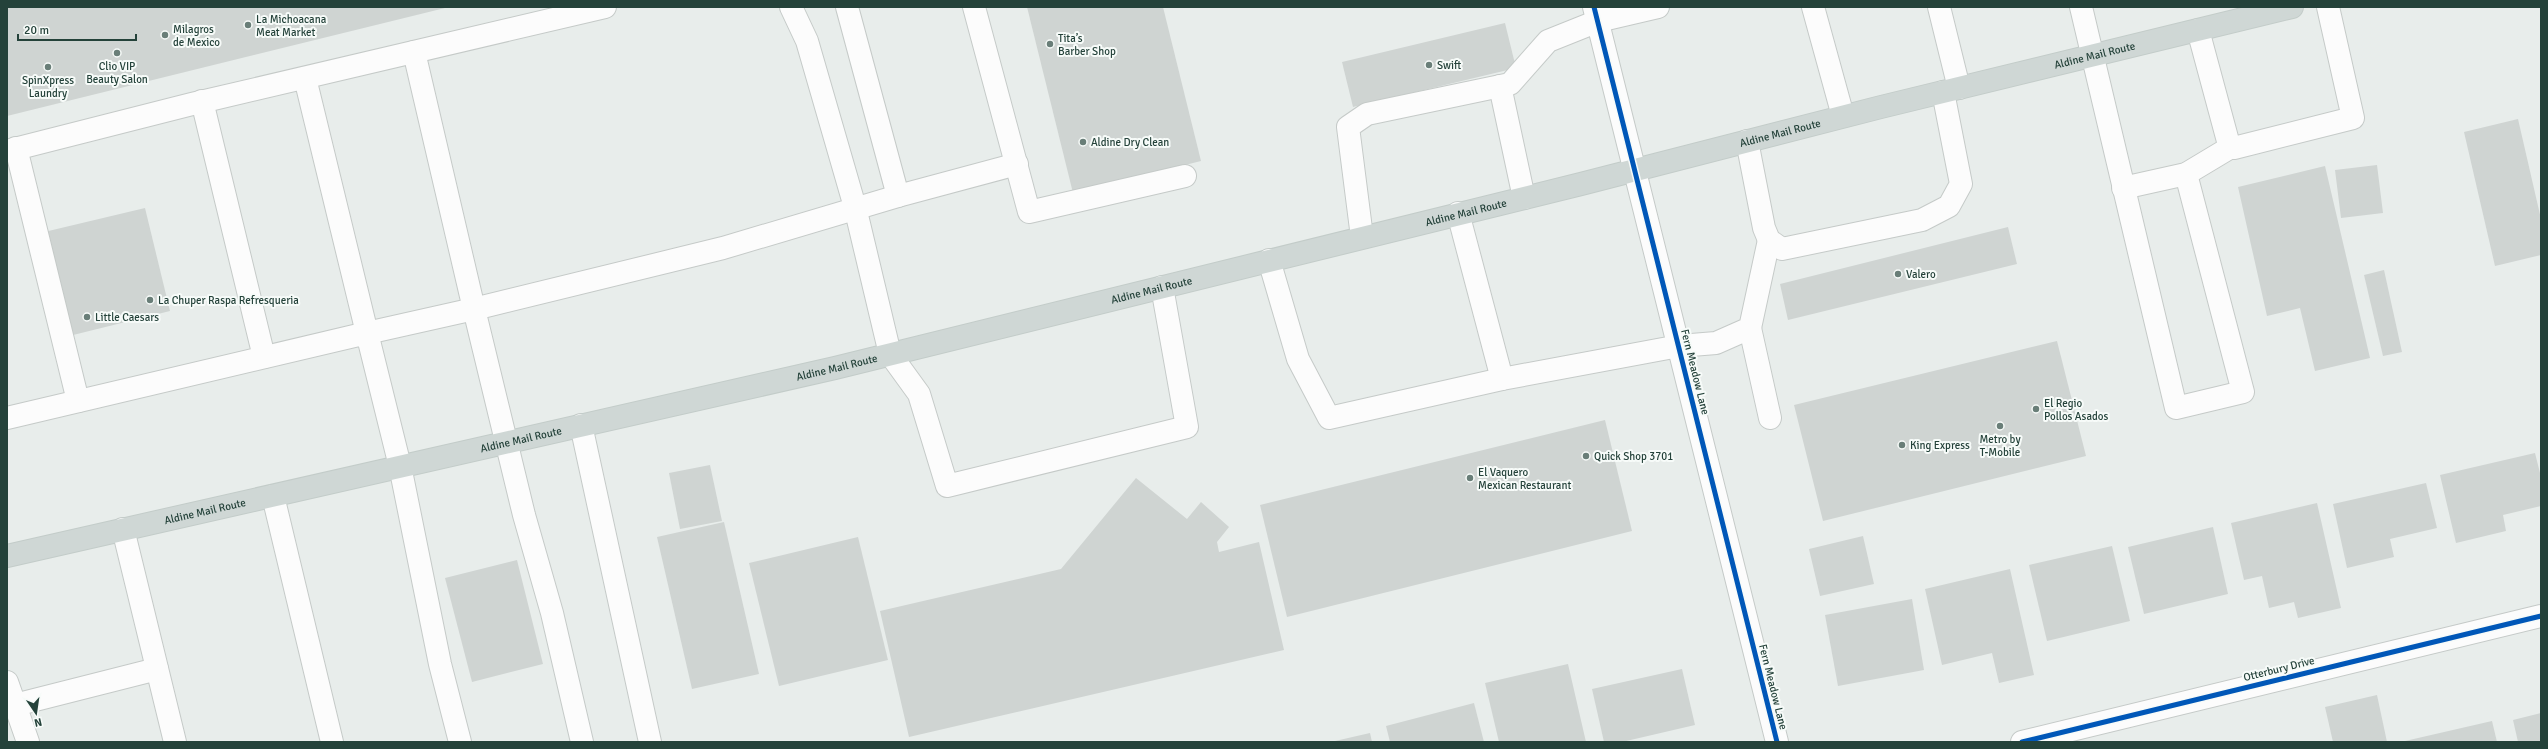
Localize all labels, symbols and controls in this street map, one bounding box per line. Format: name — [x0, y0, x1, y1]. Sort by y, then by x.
place label: La Michoacana Meat Market — [256, 13, 327, 39]
scale bar — [18, 16, 136, 42]
marker: La Michoacana Meat Market — [243, 20, 253, 30]
text: 20 m — [24, 23, 49, 38]
place label: Milagros de Mexico — [173, 23, 220, 49]
marker: Milagros de Mexico — [160, 30, 170, 40]
place label: Tita’s Barber Shop — [1058, 32, 1116, 58]
marker: Tita’s Barber Shop — [1045, 39, 1055, 49]
street label: Aldine Mail Route — [2053, 39, 2137, 71]
marker: Clio VIP Beauty Salon — [112, 48, 122, 58]
place label: Swift — [1437, 59, 1461, 72]
place label: Clio VIP Beauty Salon — [86, 60, 148, 86]
marker: Swift — [1424, 60, 1434, 70]
marker: SpinXpress Laundry — [43, 62, 53, 72]
place label: SpinXpress Laundry — [22, 74, 74, 100]
street label: Aldine Mail Route — [1738, 116, 1822, 150]
place label: Aldine Dry Clean — [1091, 136, 1169, 149]
marker: Aldine Dry Clean — [1078, 137, 1088, 147]
street label: Aldine Mail Route — [1424, 196, 1508, 229]
place label: Valero — [1906, 268, 1936, 281]
marker: Valero — [1893, 269, 1903, 279]
street label: Aldine Mail Route — [1110, 274, 1193, 306]
place label: La Chuper Raspa Refresqueria — [158, 294, 299, 307]
marker: La Chuper Raspa Refresqueria — [145, 295, 155, 305]
place label: Little Caesars — [95, 311, 159, 324]
marker: Little Caesars — [82, 312, 92, 322]
street label: Fern Meadow Lane — [1678, 328, 1712, 416]
street label: Aldine Mail Route — [795, 351, 879, 383]
place label: El Regio Pollos Asados — [2044, 397, 2108, 423]
marker: El Regio Pollos Asados — [2031, 404, 2041, 414]
marker: Metro by T-Mobile — [1995, 421, 2005, 431]
street label: Aldine Mail Route — [479, 424, 563, 455]
place label: Metro by T-Mobile — [1979, 433, 2021, 459]
place label: King Express — [1910, 439, 1970, 452]
marker: King Express — [1897, 440, 1907, 450]
place label: Quick Shop 3701 — [1594, 450, 1673, 463]
marker: Quick Shop 3701 — [1581, 451, 1591, 461]
place label: El Vaquero Mexican Restaurant — [1478, 466, 1571, 492]
marker: El Vaquero Mexican Restaurant — [1465, 473, 1475, 483]
street label: Aldine Mail Route — [163, 496, 247, 527]
street label: Fern Meadow Lane — [1756, 643, 1790, 731]
street label: Otterbury Drive — [2242, 654, 2316, 684]
north arrow — [16, 693, 56, 733]
text: N — [33, 715, 43, 729]

